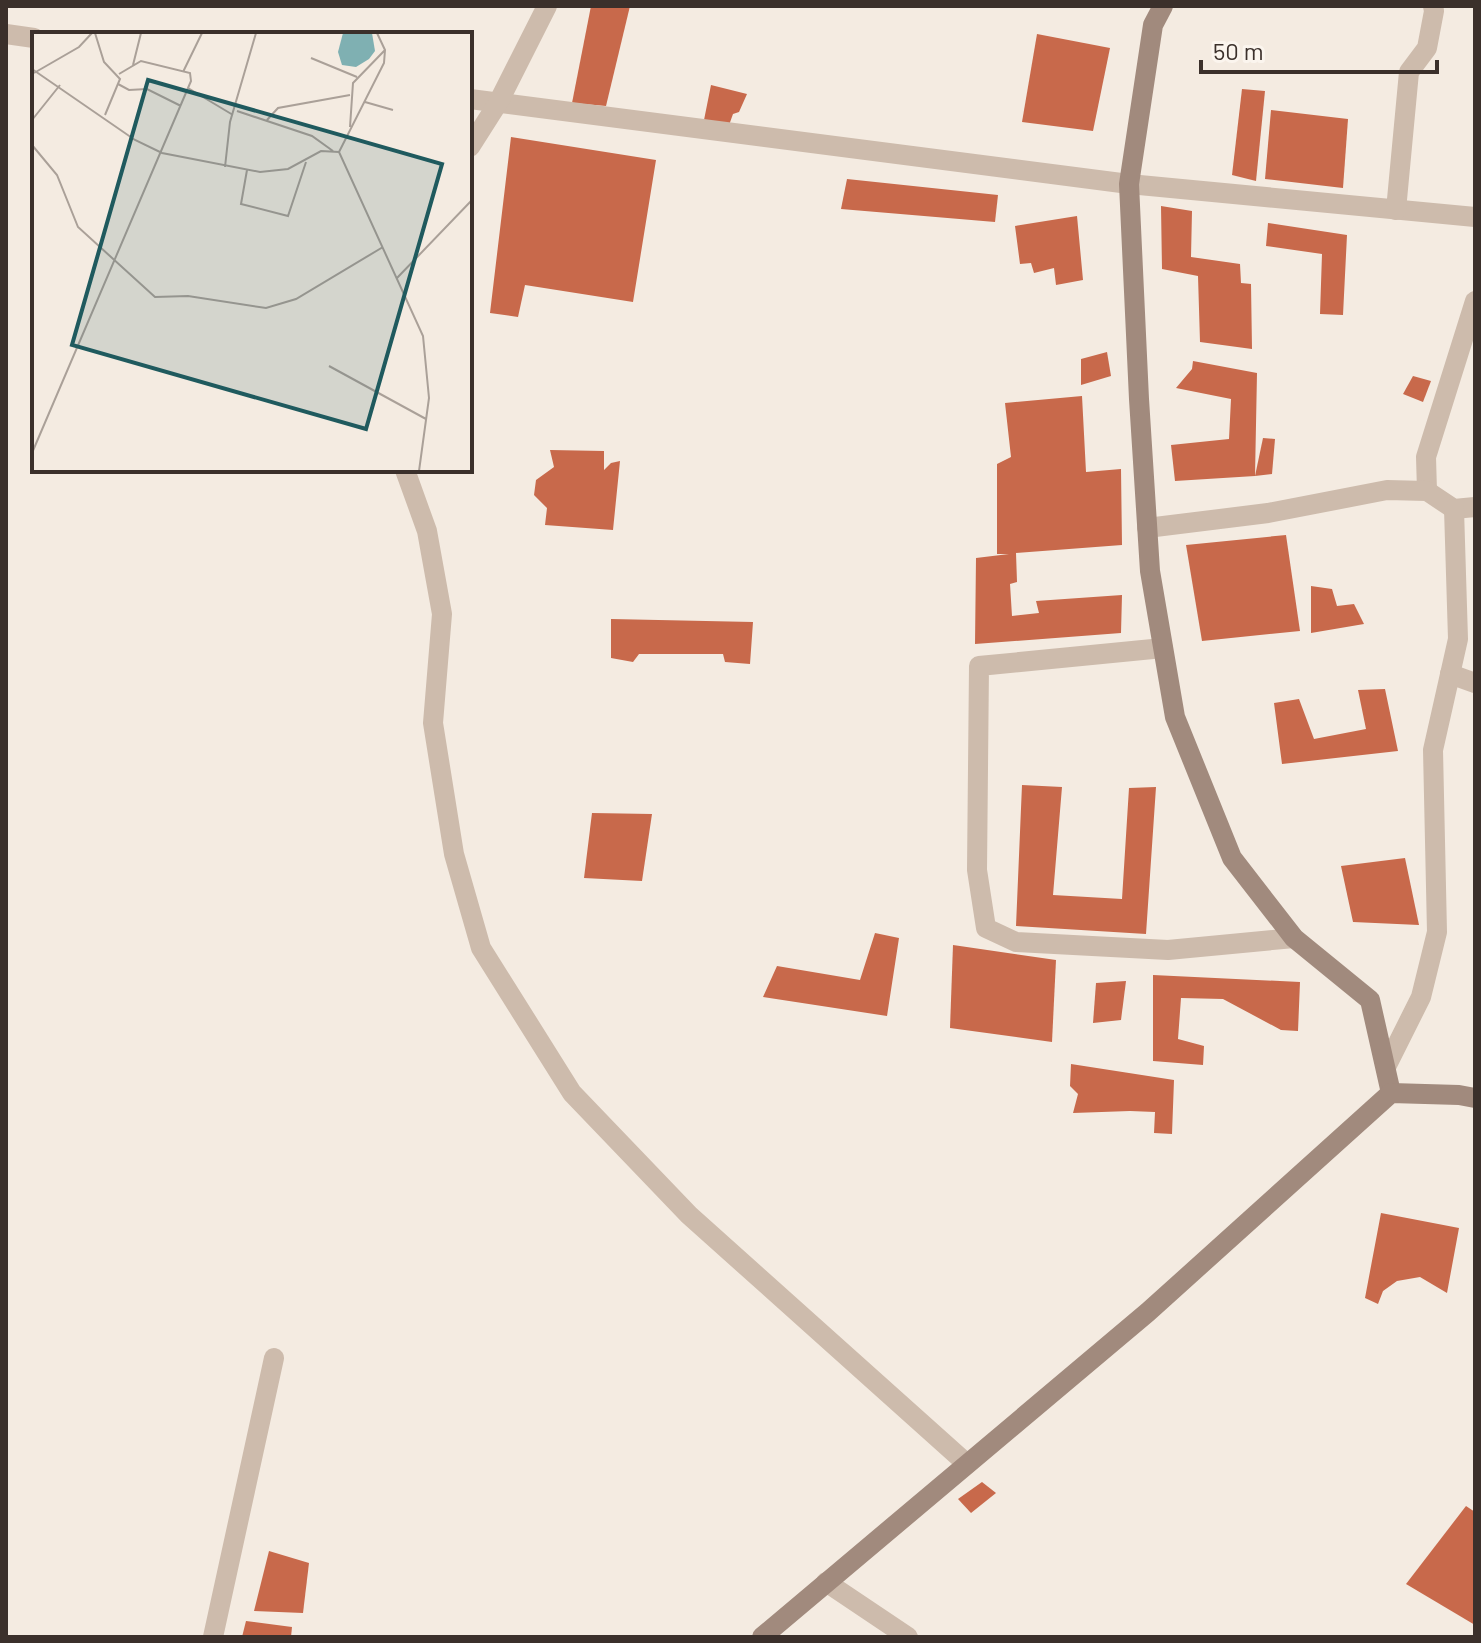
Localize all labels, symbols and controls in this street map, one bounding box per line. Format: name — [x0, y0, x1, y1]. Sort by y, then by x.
scale bar — [1201, 24, 1437, 74]
inset map — [32, 32, 472, 472]
text: 50 m — [1213, 36, 1264, 65]

